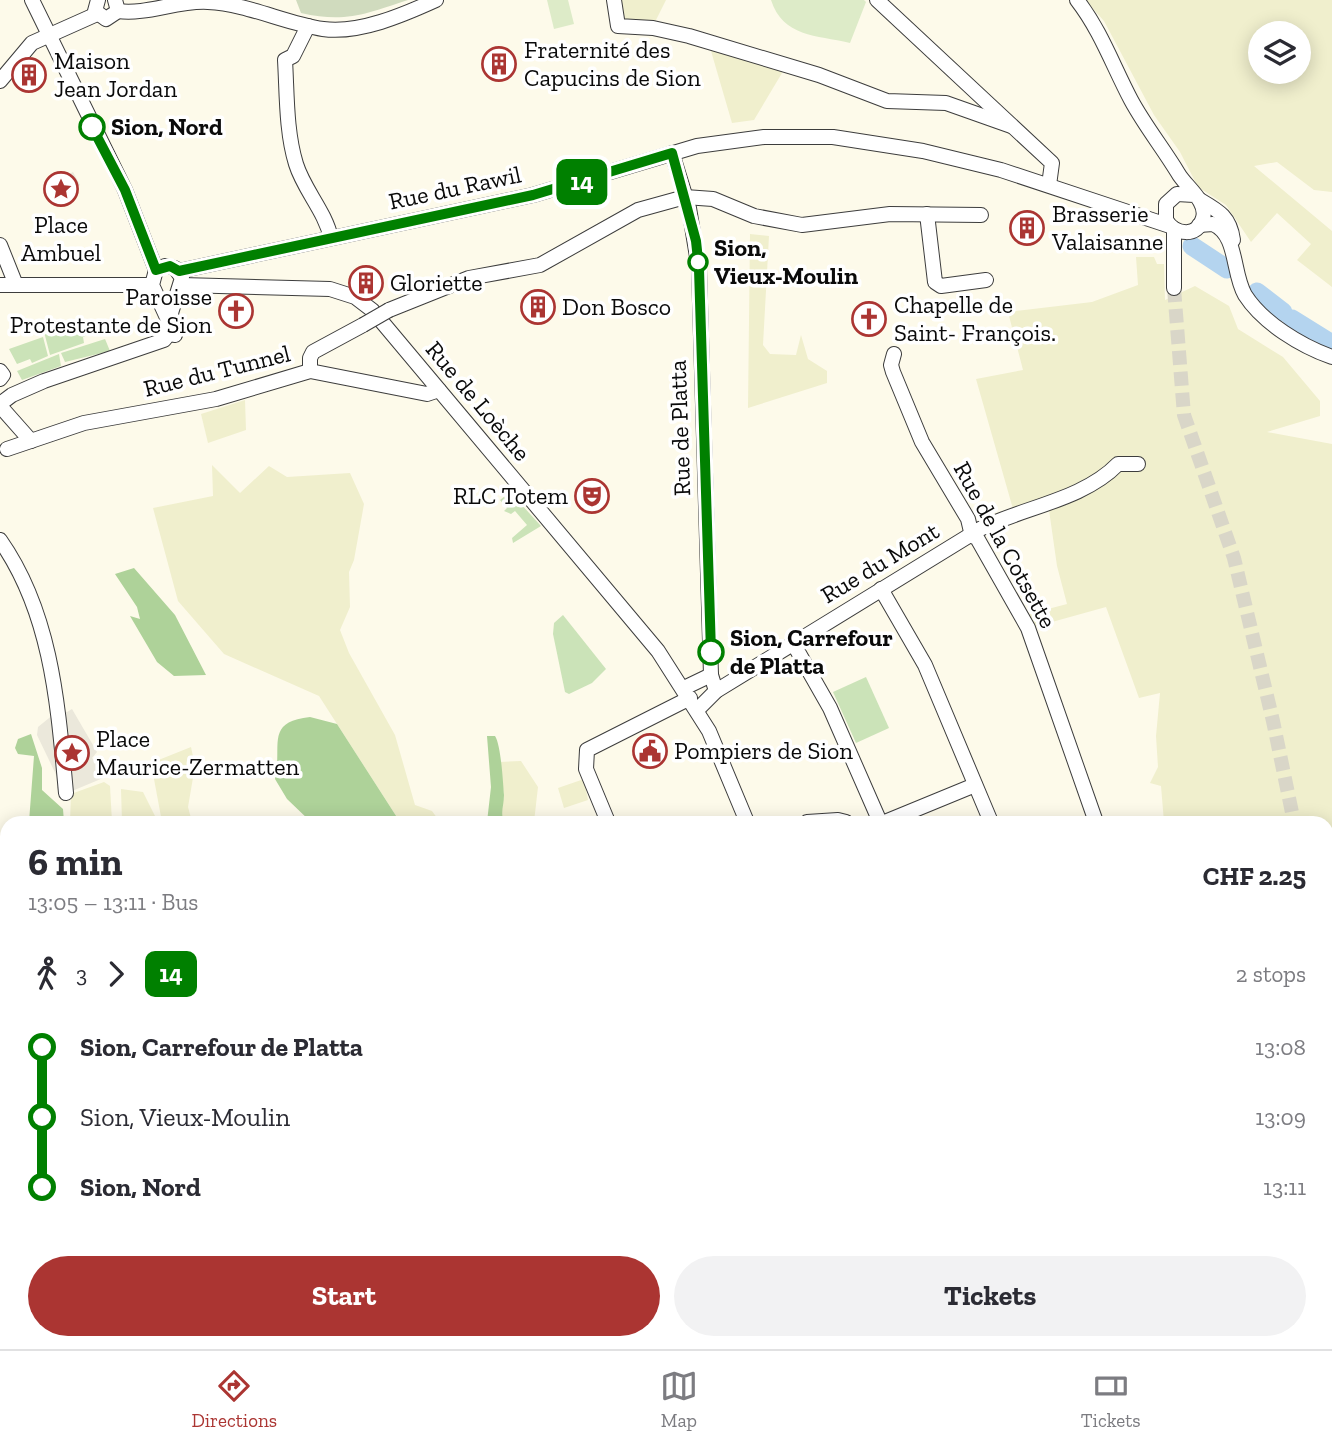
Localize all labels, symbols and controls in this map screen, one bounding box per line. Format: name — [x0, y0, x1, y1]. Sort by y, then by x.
map controls — [1248, 21, 1311, 84]
button: layers — [1248, 21, 1311, 84]
place label: Fraternité des Capucins de Sion — [524, 35, 701, 92]
building icon: Fraternité des Capucins de Sion — [480, 45, 518, 83]
place label: Maison Jean Jordan — [54, 46, 177, 103]
building icon: Maison Jean Jordan — [10, 56, 48, 94]
place label: Sion, Nord — [111, 112, 223, 141]
marker: Sion, Nord — [79, 114, 105, 140]
street label: Rue du Rawil — [386, 159, 524, 216]
line badge: 14 — [550, 159, 614, 205]
text: 14 — [570, 167, 594, 196]
place icon: Place Ambuel — [42, 170, 80, 208]
place label: Brasserie Valaisanne — [1051, 199, 1163, 256]
building icon: Brasserie Valaisanne — [1008, 209, 1046, 247]
place label: Place Ambuel — [21, 210, 101, 267]
place label: Sion, Vieux-Moulin — [714, 233, 858, 290]
marker: Sion, Vieux-Moulin — [688, 252, 708, 272]
building icon: Gloriette — [347, 264, 385, 302]
place label: Gloriette — [390, 268, 482, 297]
place label: Paroisse Protestante de Sion — [10, 282, 212, 339]
building icon: Don Bosco — [519, 288, 557, 326]
place label: Chapelle de Saint- François. — [894, 290, 1056, 347]
church icon: Paroisse Protestante de Sion — [217, 292, 255, 330]
place label: Don Bosco — [562, 292, 671, 321]
church icon: Chapelle de Saint- François. — [850, 300, 888, 338]
street label: Rue de Loèche — [420, 335, 537, 466]
street label: Rue du Tunnel — [141, 338, 293, 403]
street label: Rue de Platta — [663, 359, 696, 497]
street label: Rue de la Cotsette — [948, 456, 1063, 633]
theatre icon: RLC Totem — [573, 477, 611, 515]
place label: RLC Totem — [453, 481, 568, 510]
street label: Rue du Mont — [815, 516, 944, 609]
place label: Sion, Carrefour de Platta — [730, 623, 893, 680]
marker: Sion, Carrefour de Platta — [698, 639, 724, 665]
place label: Place Maurice-Zermatten — [96, 724, 300, 781]
public building icon: Pompiers de Sion — [631, 732, 669, 770]
place icon: Place Maurice-Zermatten — [53, 734, 91, 772]
place label: Pompiers de Sion — [674, 736, 853, 765]
text: 6 min — [28, 839, 123, 885]
text: CHF 2.25 — [1203, 860, 1306, 892]
text: 13:05 – 13:11 · Bus — [28, 888, 198, 916]
icon: walk — [28, 955, 66, 993]
icon: forward — [97, 955, 135, 993]
text: 14 — [159, 959, 183, 988]
text: 3 — [76, 960, 87, 988]
text: 2 stops — [1236, 960, 1306, 988]
text: Sion, Carrefour de Platta — [80, 1031, 363, 1063]
text: 13:08 — [1255, 1033, 1306, 1061]
text: Sion, Vieux-Moulin — [80, 1101, 290, 1133]
text: 13:09 — [1255, 1103, 1306, 1131]
text: Sion, Nord — [80, 1171, 201, 1203]
text: 13:11 — [1263, 1173, 1306, 1201]
button: Start — [28, 1256, 660, 1336]
button: Tickets — [674, 1256, 1306, 1336]
tab: Directions — [191, 1367, 277, 1432]
tab: Map — [660, 1367, 698, 1432]
tab: Tickets — [1081, 1367, 1141, 1432]

